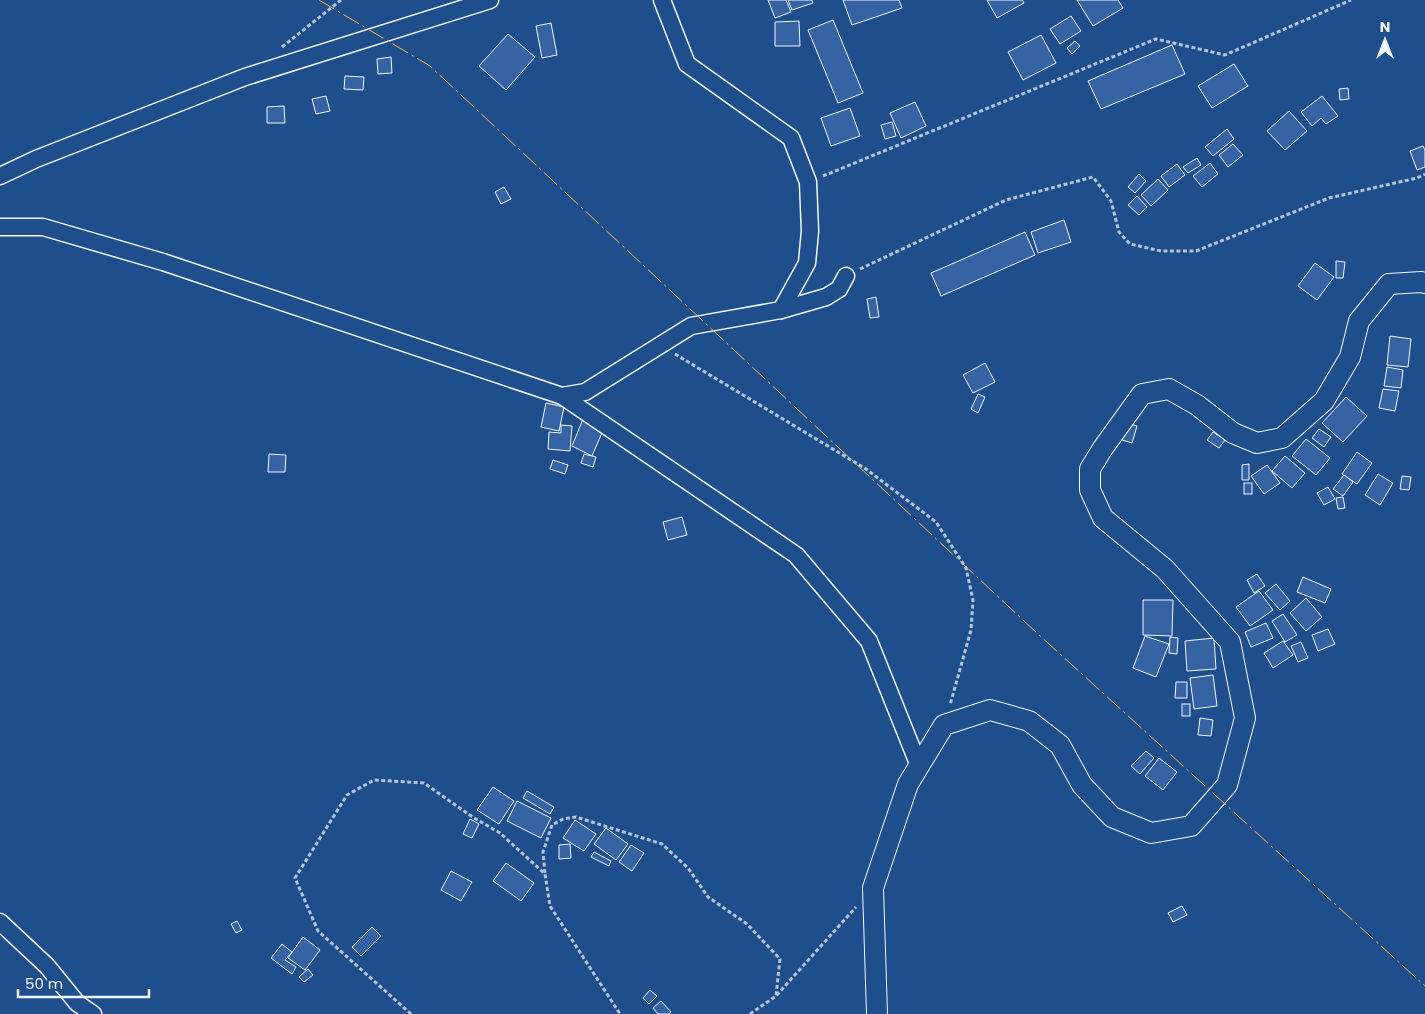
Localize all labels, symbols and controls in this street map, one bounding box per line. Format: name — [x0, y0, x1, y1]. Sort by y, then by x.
north arrow — [1360, 15, 1410, 65]
text: N — [1380, 17, 1390, 37]
scale bar — [18, 966, 149, 998]
text: 50 m — [25, 973, 63, 994]

